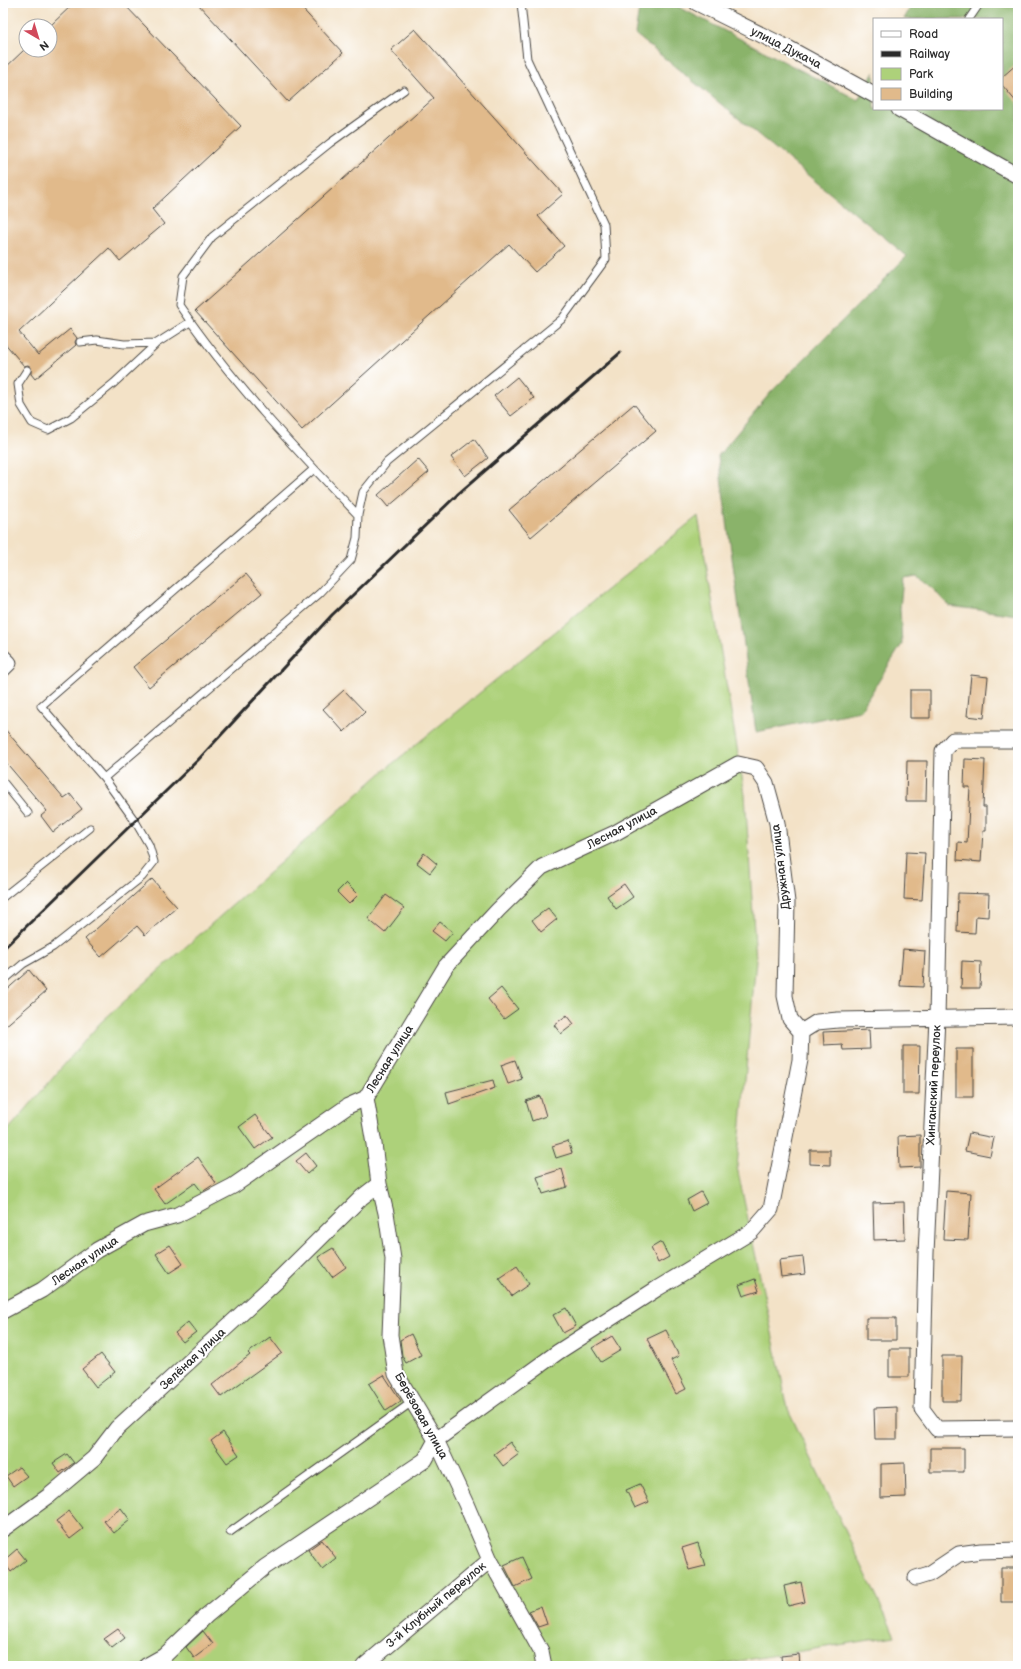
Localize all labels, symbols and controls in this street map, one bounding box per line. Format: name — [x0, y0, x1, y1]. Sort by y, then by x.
north arrow — [18, 18, 58, 58]
legend — [873, 18, 1003, 110]
street label: улица Дукача — [748, 24, 824, 72]
text: Road — [909, 27, 938, 42]
text: N — [37, 38, 51, 53]
text: Railway — [909, 47, 951, 62]
text: Park — [909, 67, 933, 82]
text: Building — [909, 87, 953, 102]
street label: Лесная улица — [584, 803, 660, 853]
street label: Дружная улица — [768, 823, 794, 911]
street label: Лесная улица — [363, 1022, 417, 1097]
street label: Хинганский переулок — [923, 1024, 945, 1145]
street label: Лесная улица — [48, 1233, 121, 1289]
street label: Зелёная улица — [157, 1325, 229, 1393]
street label: Берёзовая улица — [391, 1370, 451, 1462]
street label: 3-й Клубный переулок — [383, 1558, 490, 1651]

